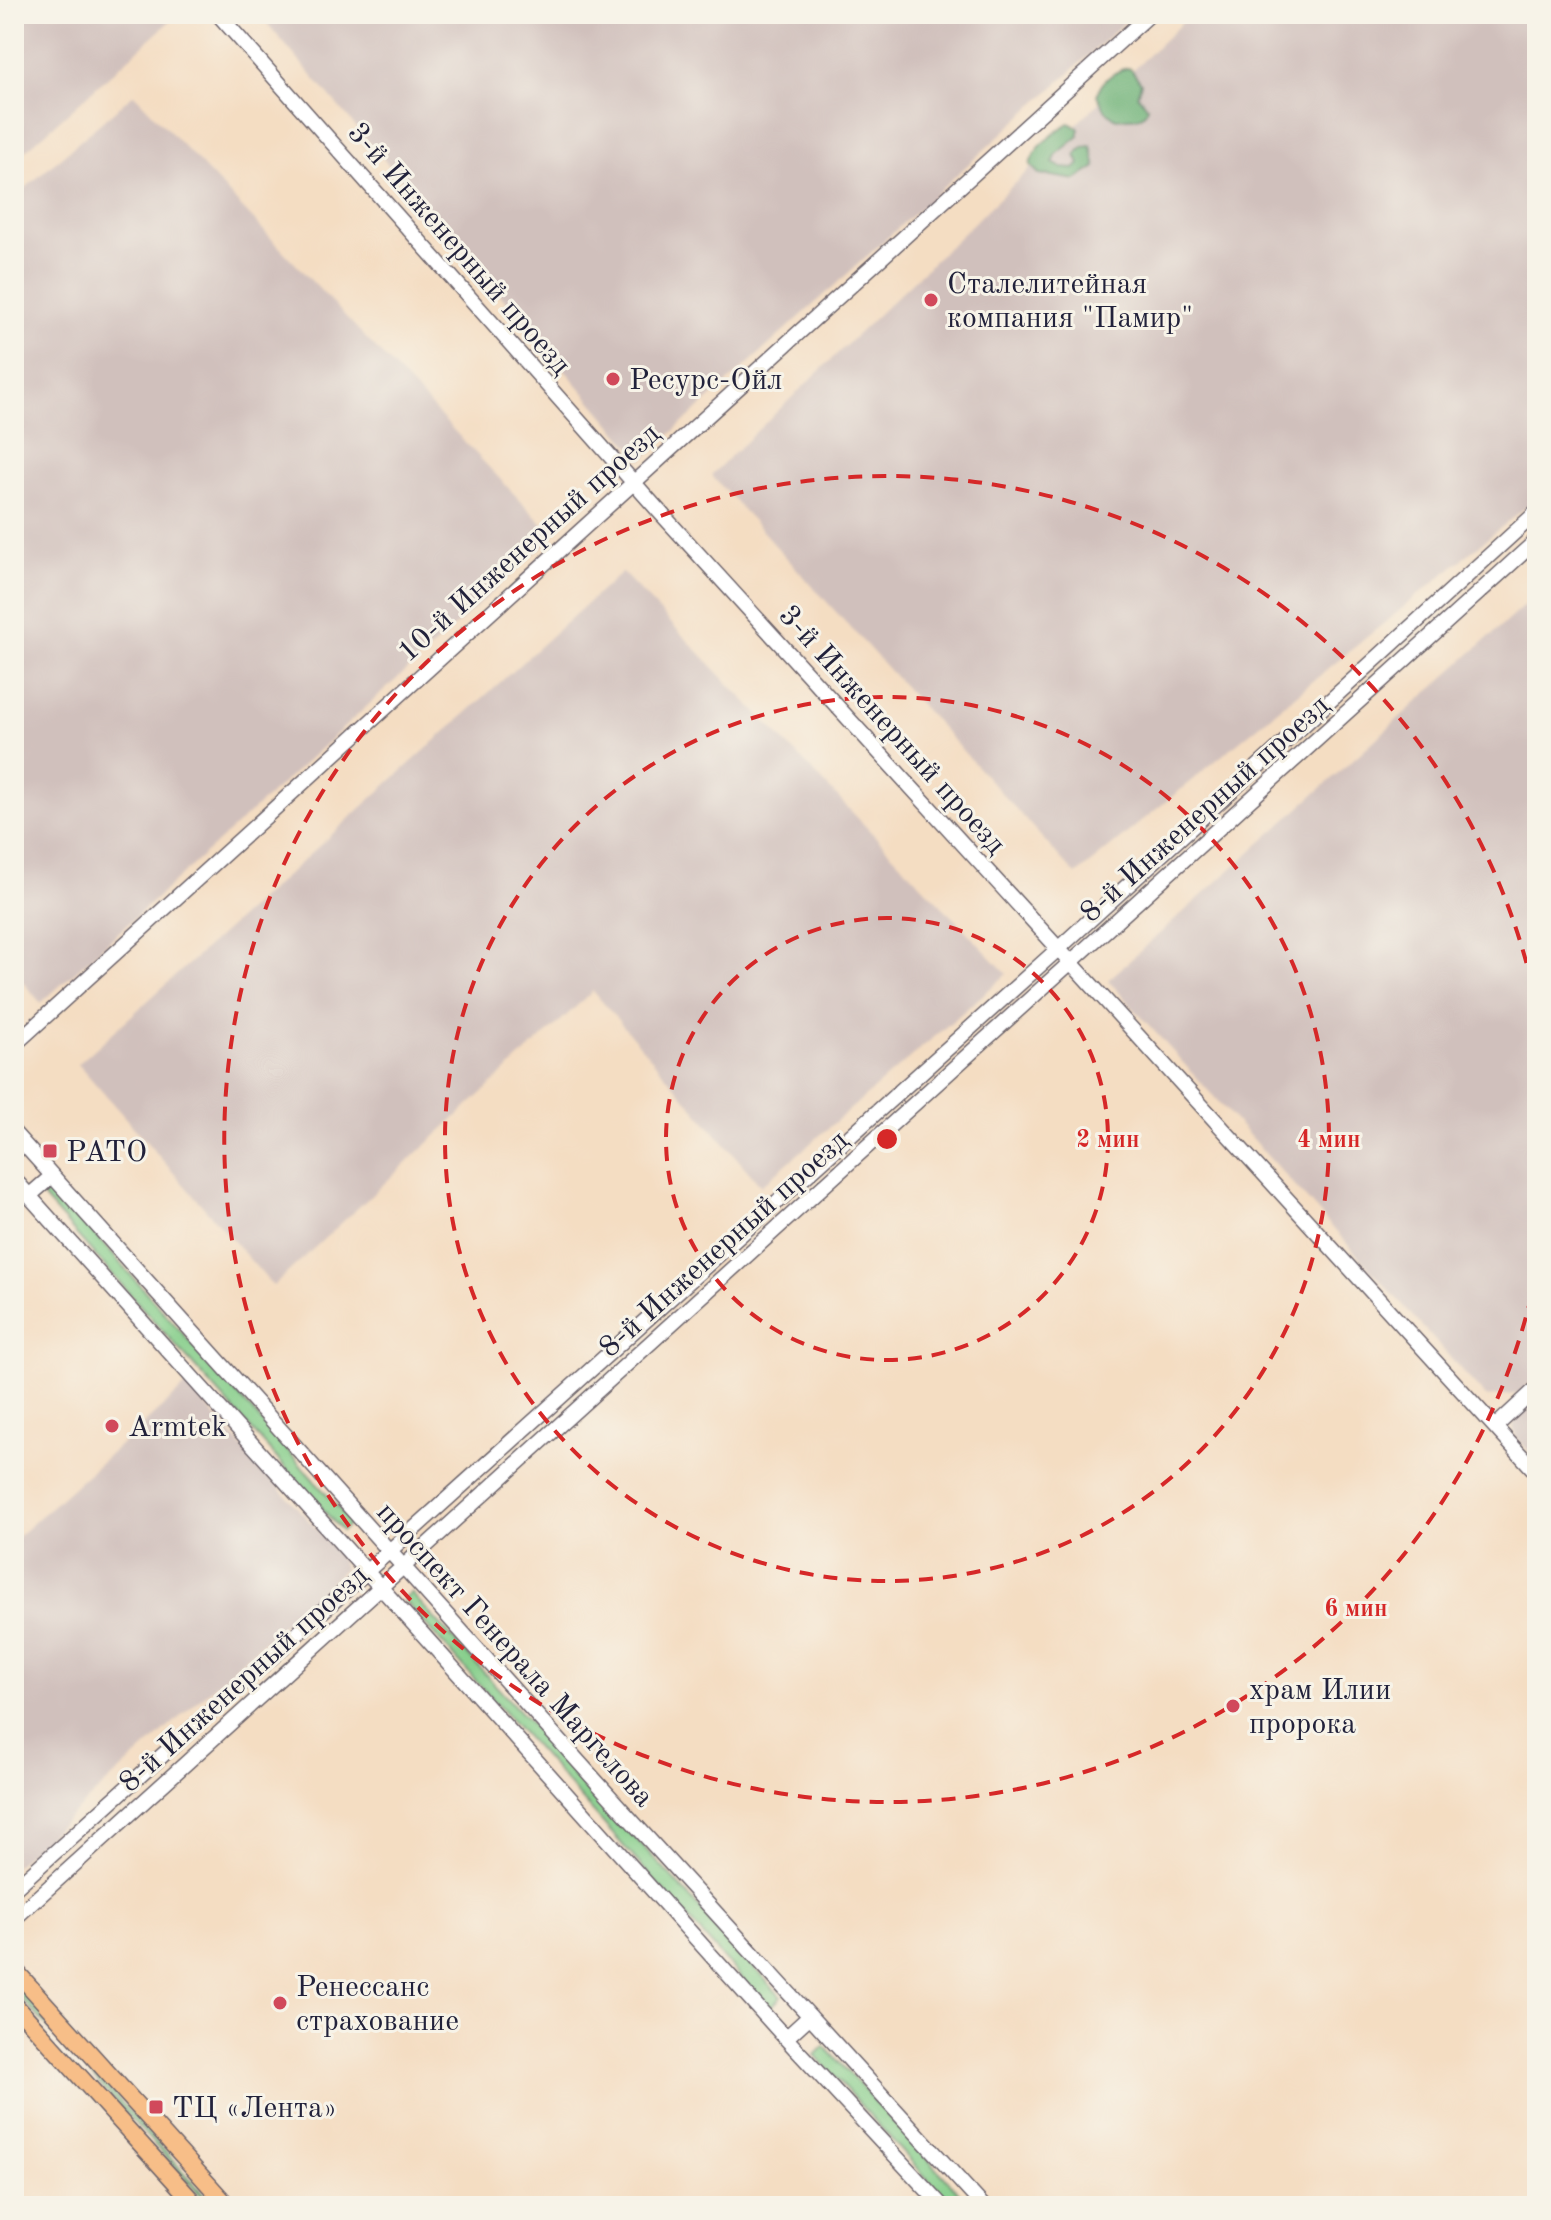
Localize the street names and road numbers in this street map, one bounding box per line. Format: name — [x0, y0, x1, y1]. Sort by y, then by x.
street label: 3-й Инженерный проезд — [341, 118, 576, 381]
street label: 10-й Инженерный проезд — [393, 418, 666, 668]
street label: 3-й Инженерный проезд — [772, 600, 1011, 861]
street label: 8-й Инженерный проезд — [1075, 690, 1336, 929]
street label: 8-й Инженерный проезд — [594, 1125, 855, 1364]
street label: проспект Генерала Маргелова — [370, 1497, 659, 1813]
street label: 8-й Инженерный проезд — [114, 1560, 375, 1799]

